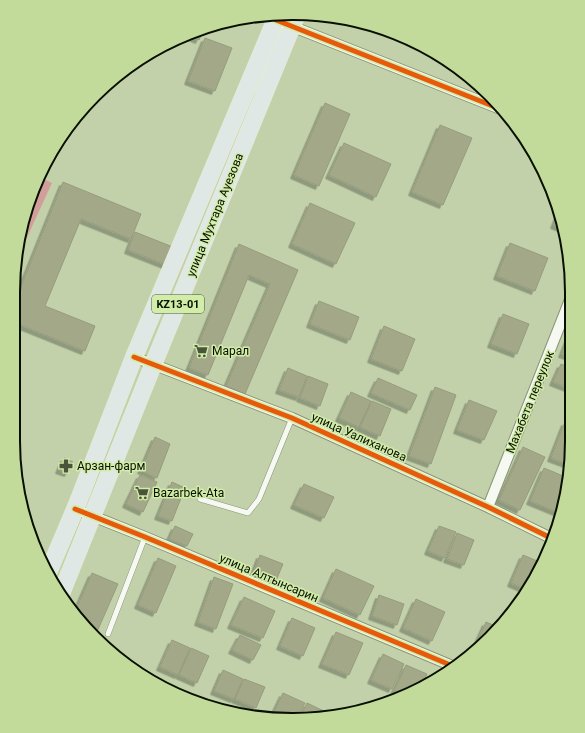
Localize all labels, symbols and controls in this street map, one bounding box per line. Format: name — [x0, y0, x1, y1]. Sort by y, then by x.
street label: улица Мухтара Ауезова — [184, 151, 246, 279]
road number: KZ13-01 — [152, 295, 204, 313]
supermarket icon: Марал — [193, 343, 209, 359]
place label: Марал — [212, 344, 249, 358]
street label: Махабета переулок — [503, 348, 557, 455]
street label: улица Уалиханова — [309, 410, 409, 464]
pharmacy icon: Арзан-фарм — [58, 458, 74, 474]
place label: Арзан-фарм — [77, 459, 145, 473]
supermarket icon: Bazarbek-Ata — [134, 485, 150, 501]
place label: Bazarbek-Ata — [153, 486, 224, 500]
street label: улица Алтынсарин — [217, 551, 321, 605]

